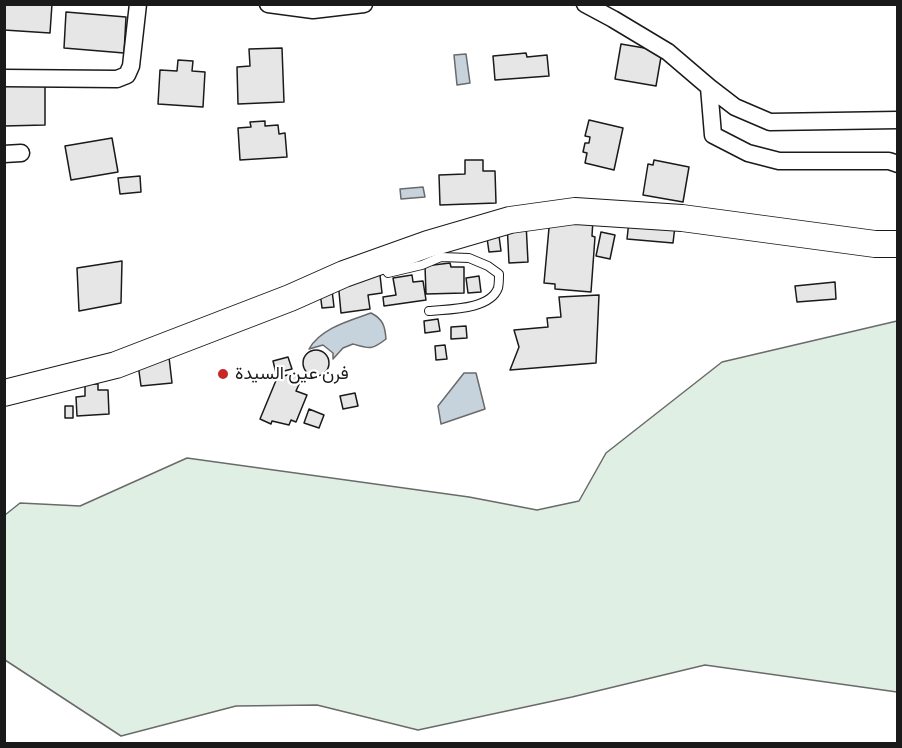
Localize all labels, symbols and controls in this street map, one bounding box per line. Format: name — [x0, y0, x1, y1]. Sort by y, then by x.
place label: فرن عين السيدة — [235, 363, 349, 385]
marker: فرن عين السيدة — [216, 367, 230, 381]

